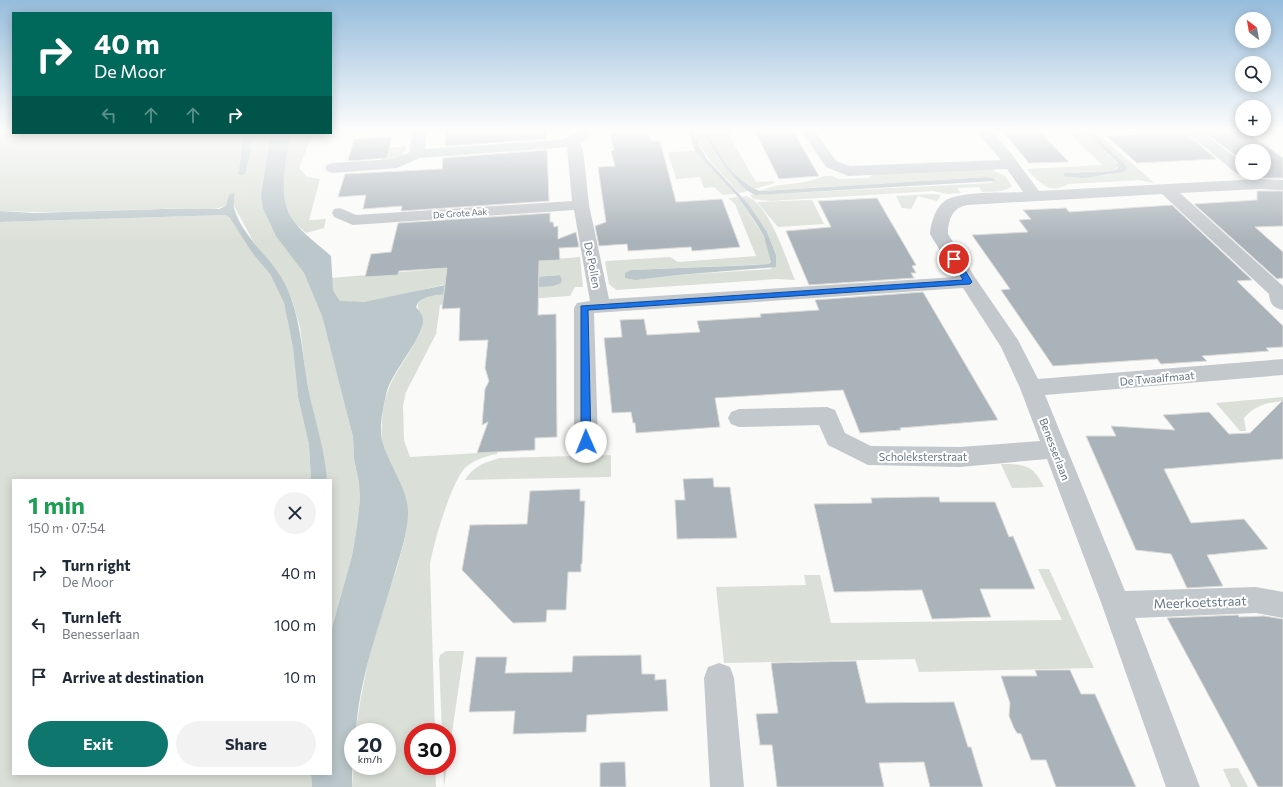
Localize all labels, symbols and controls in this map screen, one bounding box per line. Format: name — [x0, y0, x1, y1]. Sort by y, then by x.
north arrow — [1235, 12, 1271, 48]
map controls — [1235, 12, 1271, 180]
text: 40 m — [94, 26, 160, 60]
icon: right — [28, 28, 80, 80]
button: search — [1235, 56, 1271, 92]
text: De Moor — [94, 60, 166, 82]
button: + — [1235, 100, 1271, 136]
icon: left — [98, 104, 120, 126]
icon: ahead — [140, 104, 162, 126]
icon: ahead — [182, 104, 204, 126]
icon: right — [224, 104, 246, 126]
button: − — [1235, 144, 1271, 180]
street label: De Grote Aak — [433, 206, 488, 220]
street label: De Pollen — [582, 241, 604, 289]
pin — [937, 242, 971, 276]
icon: arrive — [943, 248, 965, 270]
street label: De Twaalfmaat — [1119, 368, 1196, 388]
street label: Benesserlaan — [1037, 416, 1073, 482]
position arrow — [565, 421, 607, 463]
street label: Scholeksterstraat — [879, 450, 968, 463]
text: 1 min — [28, 490, 85, 519]
button: close — [274, 492, 316, 534]
text: 150 m · 07:54 — [28, 520, 105, 536]
text: Turn right — [62, 556, 131, 574]
icon: right — [28, 562, 50, 584]
text: 40 m — [281, 564, 316, 582]
text: De Moor — [62, 574, 114, 590]
street label: Meerkoetstraat — [1153, 592, 1247, 612]
text: Turn left — [62, 608, 121, 626]
icon: left — [28, 614, 50, 636]
text: 100 m — [274, 616, 316, 634]
text: Benesserlaan — [62, 626, 140, 642]
icon: arrive — [28, 666, 50, 688]
text: Arrive at destination — [62, 668, 204, 686]
text: 10 m — [284, 668, 316, 686]
button: Exit — [28, 721, 168, 767]
button: Share — [176, 721, 316, 767]
speed limit sign: 30 — [404, 723, 456, 775]
text: 20 — [358, 732, 382, 756]
text: km/h — [358, 753, 382, 765]

